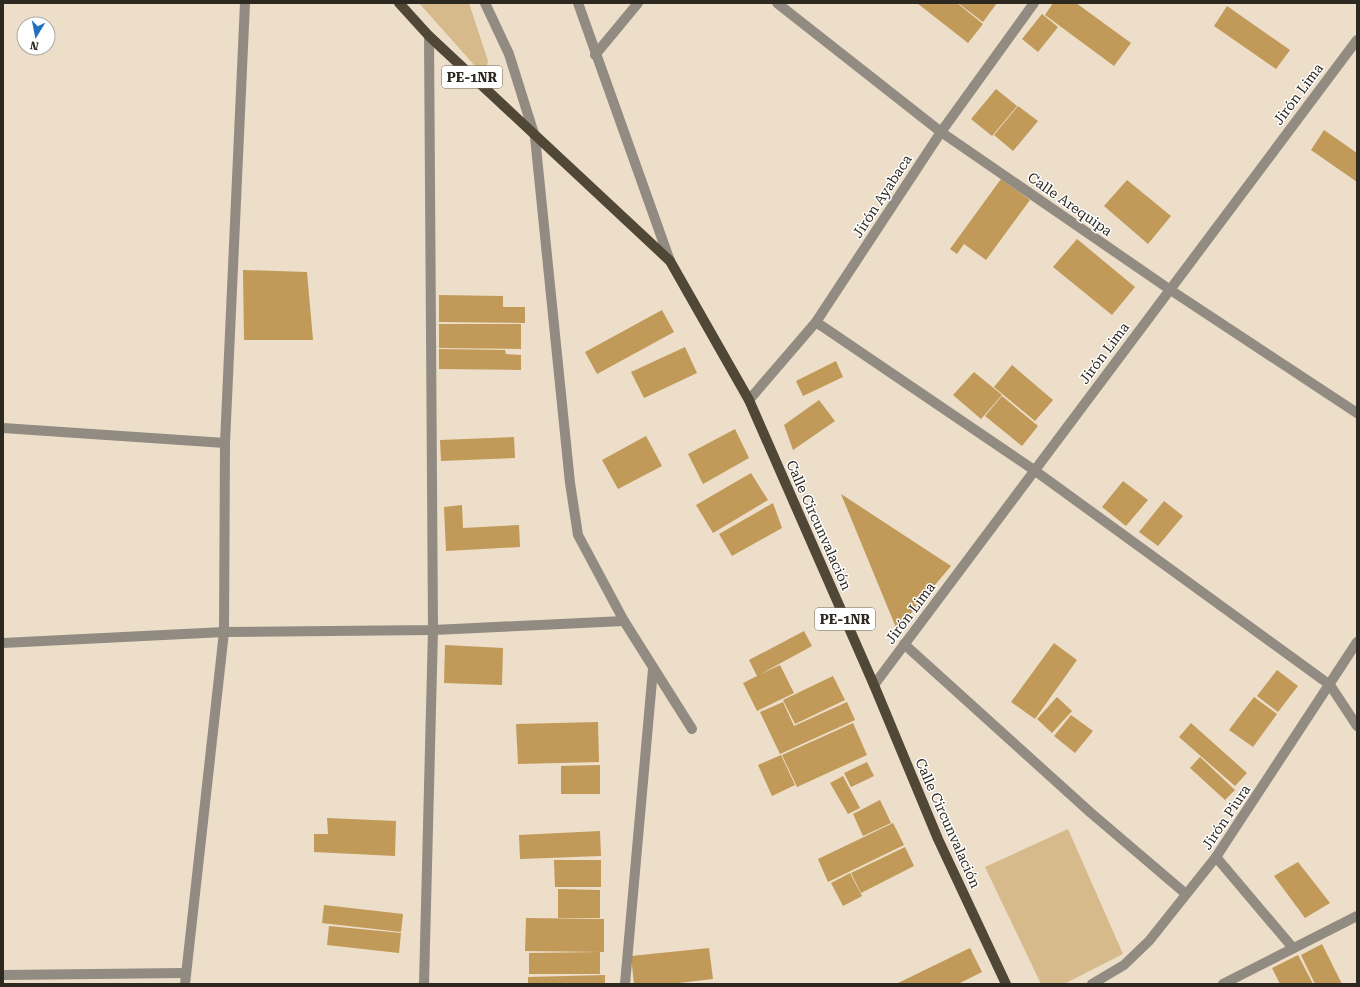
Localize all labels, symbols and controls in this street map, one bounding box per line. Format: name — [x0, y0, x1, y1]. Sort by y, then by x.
north arrow — [16, 16, 56, 56]
text: N — [29, 38, 40, 52]
street label: Jirón Lima — [1270, 60, 1326, 128]
road number: PE-1NR — [442, 66, 502, 88]
street label: Jirón Ayabaca — [849, 151, 915, 241]
street label: Calle Arequipa — [1025, 169, 1116, 239]
street label: Jirón Lima — [1076, 319, 1132, 387]
street label: Calle Circunvalación — [783, 458, 855, 592]
street label: Jirón Lima — [882, 579, 938, 647]
road number: PE-1NR — [815, 608, 875, 630]
street label: Calle Circunvalación — [912, 756, 984, 890]
street label: Jirón Piura — [1199, 781, 1254, 852]

